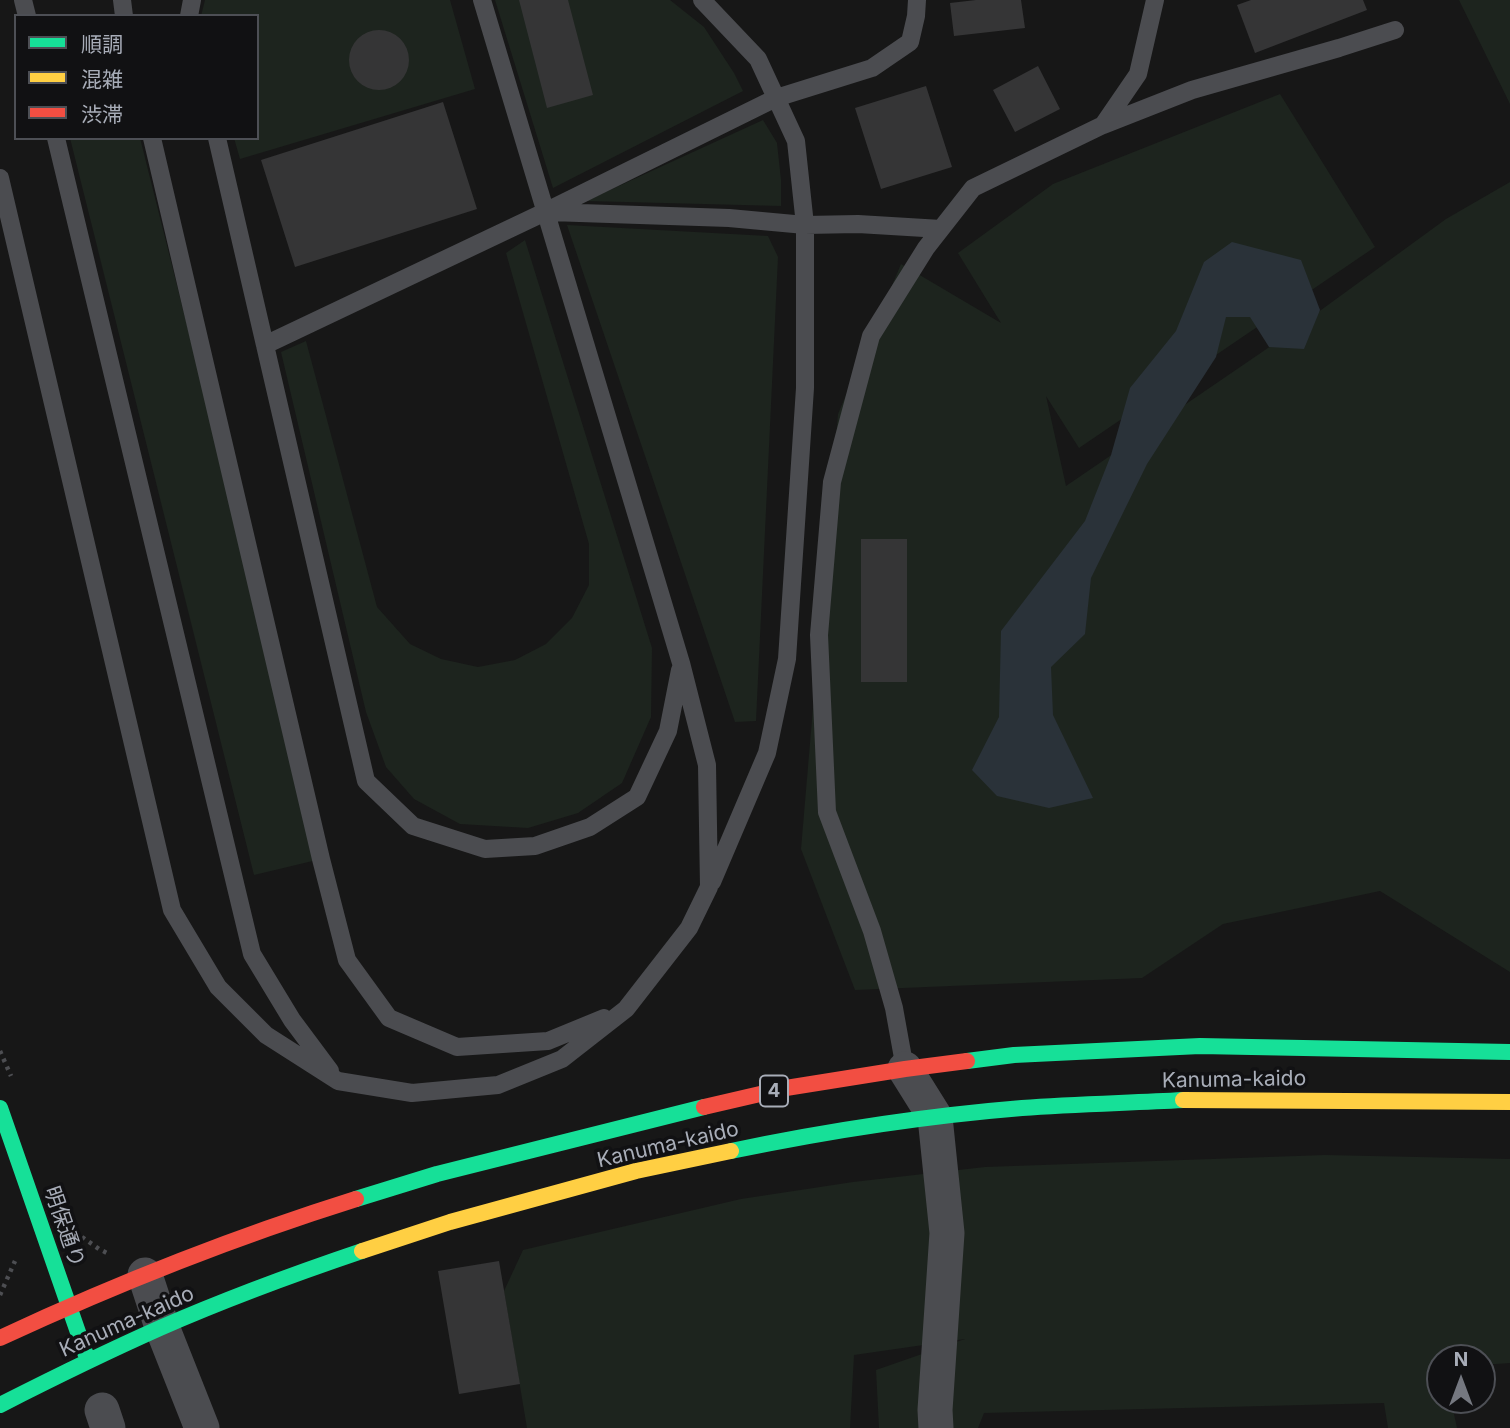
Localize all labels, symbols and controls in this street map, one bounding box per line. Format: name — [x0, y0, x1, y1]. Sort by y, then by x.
legend — [14, 14, 259, 140]
text: 順調 — [81, 32, 123, 57]
text: 混雑 — [81, 67, 123, 92]
text: 渋滞 — [81, 102, 123, 127]
street label: Kanuma-kaido — [1162, 1066, 1306, 1094]
road number: 4 — [760, 1076, 788, 1106]
street label: Kanuma-kaido — [595, 1116, 741, 1174]
street label: 明保通り — [38, 1183, 90, 1271]
street label: Kanuma-kaido — [56, 1281, 198, 1363]
north arrow — [1426, 1344, 1496, 1414]
text: N — [1454, 1348, 1468, 1371]

